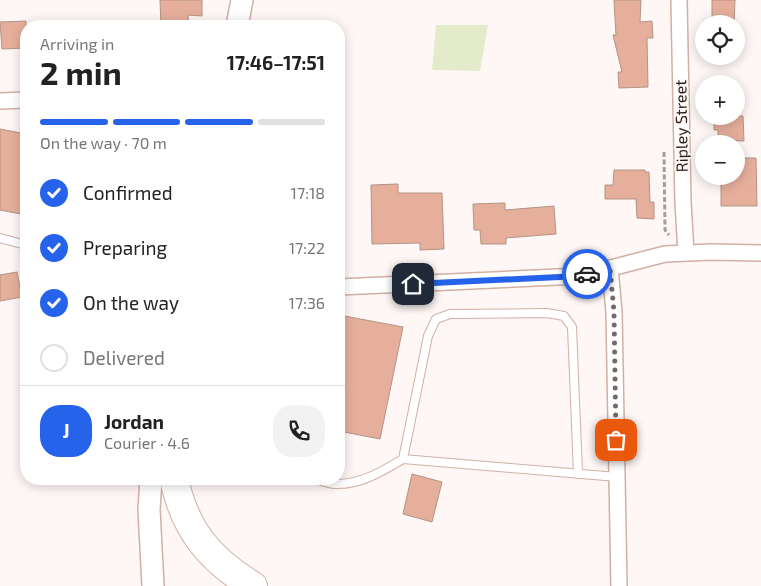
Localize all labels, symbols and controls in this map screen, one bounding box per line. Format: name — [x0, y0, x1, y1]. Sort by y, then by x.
map controls — [695, 15, 745, 185]
button: locate — [695, 15, 745, 65]
text: Arriving in — [40, 34, 114, 53]
text: 17:46–17:51 — [227, 51, 325, 74]
text: 2 min — [40, 53, 122, 91]
button: + — [695, 75, 745, 125]
street label: Ripley Street — [670, 80, 691, 172]
text: On the way · 70 m — [40, 133, 167, 152]
button: − — [695, 135, 745, 185]
icon: check — [40, 179, 68, 207]
text: Confirmed — [83, 181, 173, 204]
text: 17:18 — [291, 183, 325, 202]
icon: check — [40, 234, 68, 262]
text: Preparing — [83, 236, 167, 259]
text: 17:22 — [289, 238, 325, 257]
courier — [562, 249, 612, 299]
icon: car — [573, 260, 601, 288]
pin — [392, 263, 434, 305]
icon: home — [399, 270, 427, 298]
icon: check — [40, 289, 68, 317]
text: On the way — [83, 291, 179, 314]
text: 17:36 — [289, 293, 325, 312]
text: Delivered — [83, 346, 165, 369]
button: phone — [273, 405, 325, 457]
text: Jordan — [104, 410, 164, 433]
text: J — [62, 419, 70, 442]
pin — [595, 419, 637, 461]
icon: bag — [602, 426, 630, 454]
text: Courier · 4.6 — [104, 433, 190, 452]

